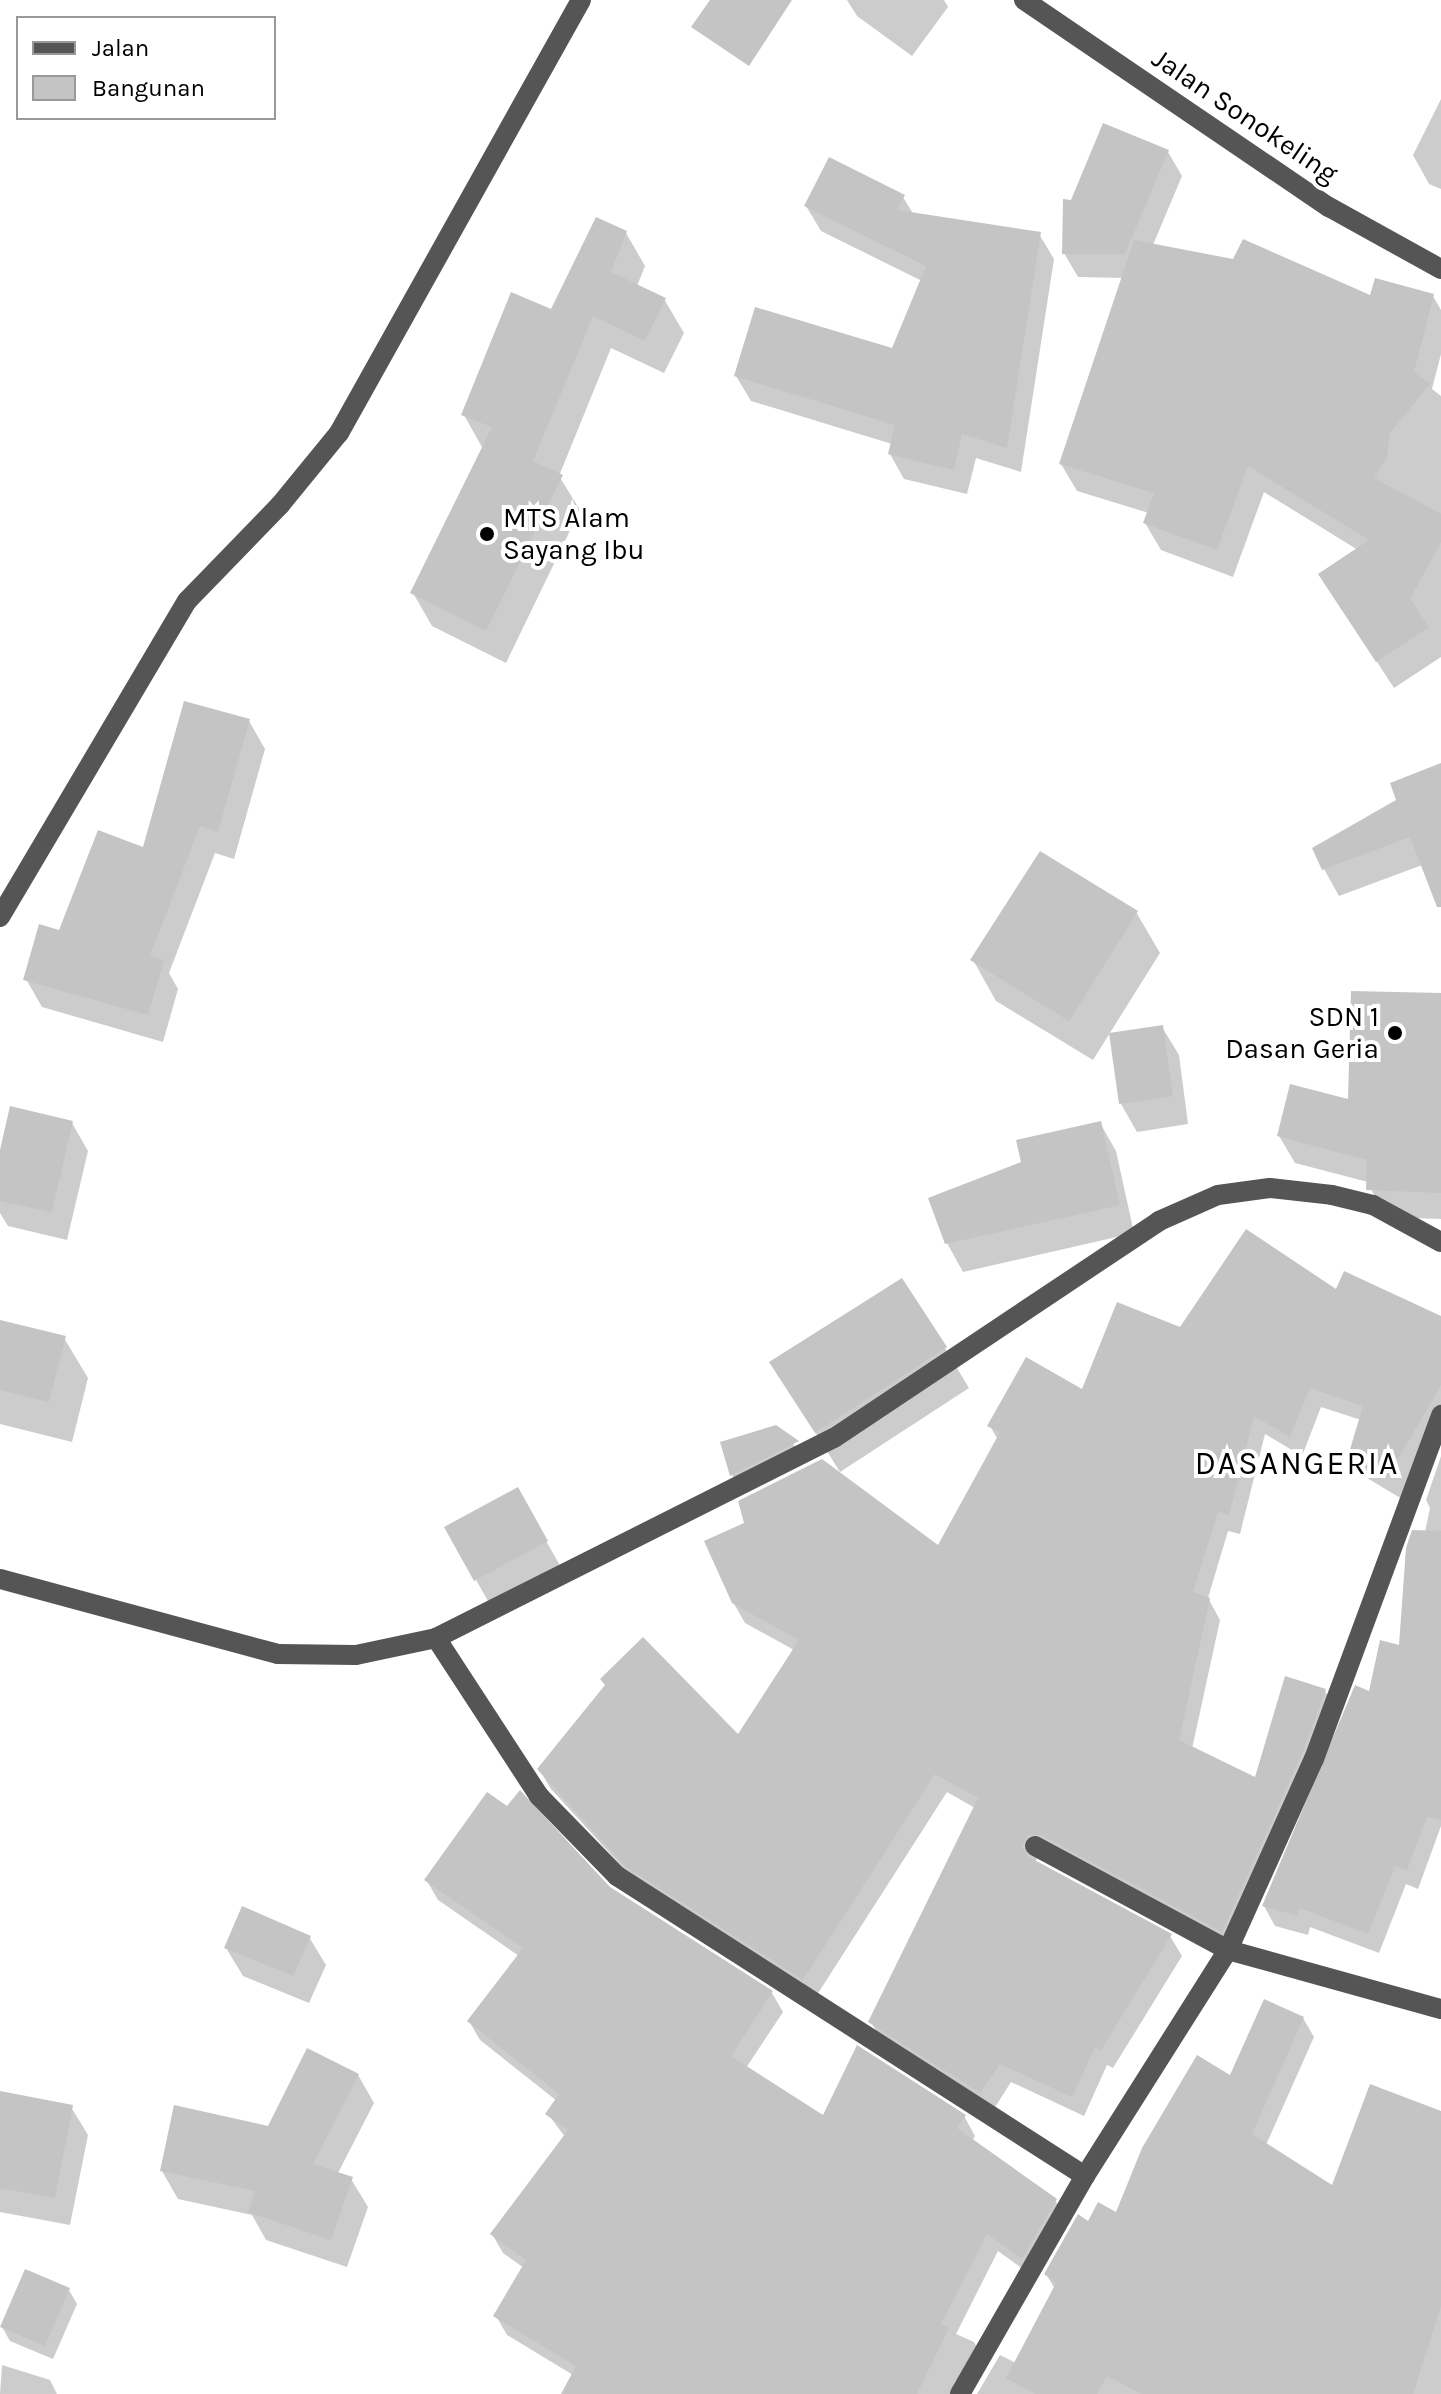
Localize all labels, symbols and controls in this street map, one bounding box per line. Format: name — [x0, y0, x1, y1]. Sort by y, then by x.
legend — [16, 16, 276, 120]
text: Jalan — [92, 34, 149, 62]
street label: Jalan Sonokeling — [1146, 41, 1344, 191]
text: Bangunan — [92, 74, 205, 102]
place label: MTS Alam Sayang Ibu — [503, 501, 645, 567]
marker: MTS Alam Sayang Ibu — [478, 525, 496, 543]
place label: SDN 1 Dasan Geria — [1225, 1000, 1379, 1066]
marker: SDN 1 Dasan Geria — [1386, 1024, 1404, 1042]
district label: DASANGERIA — [1195, 1445, 1399, 1483]

